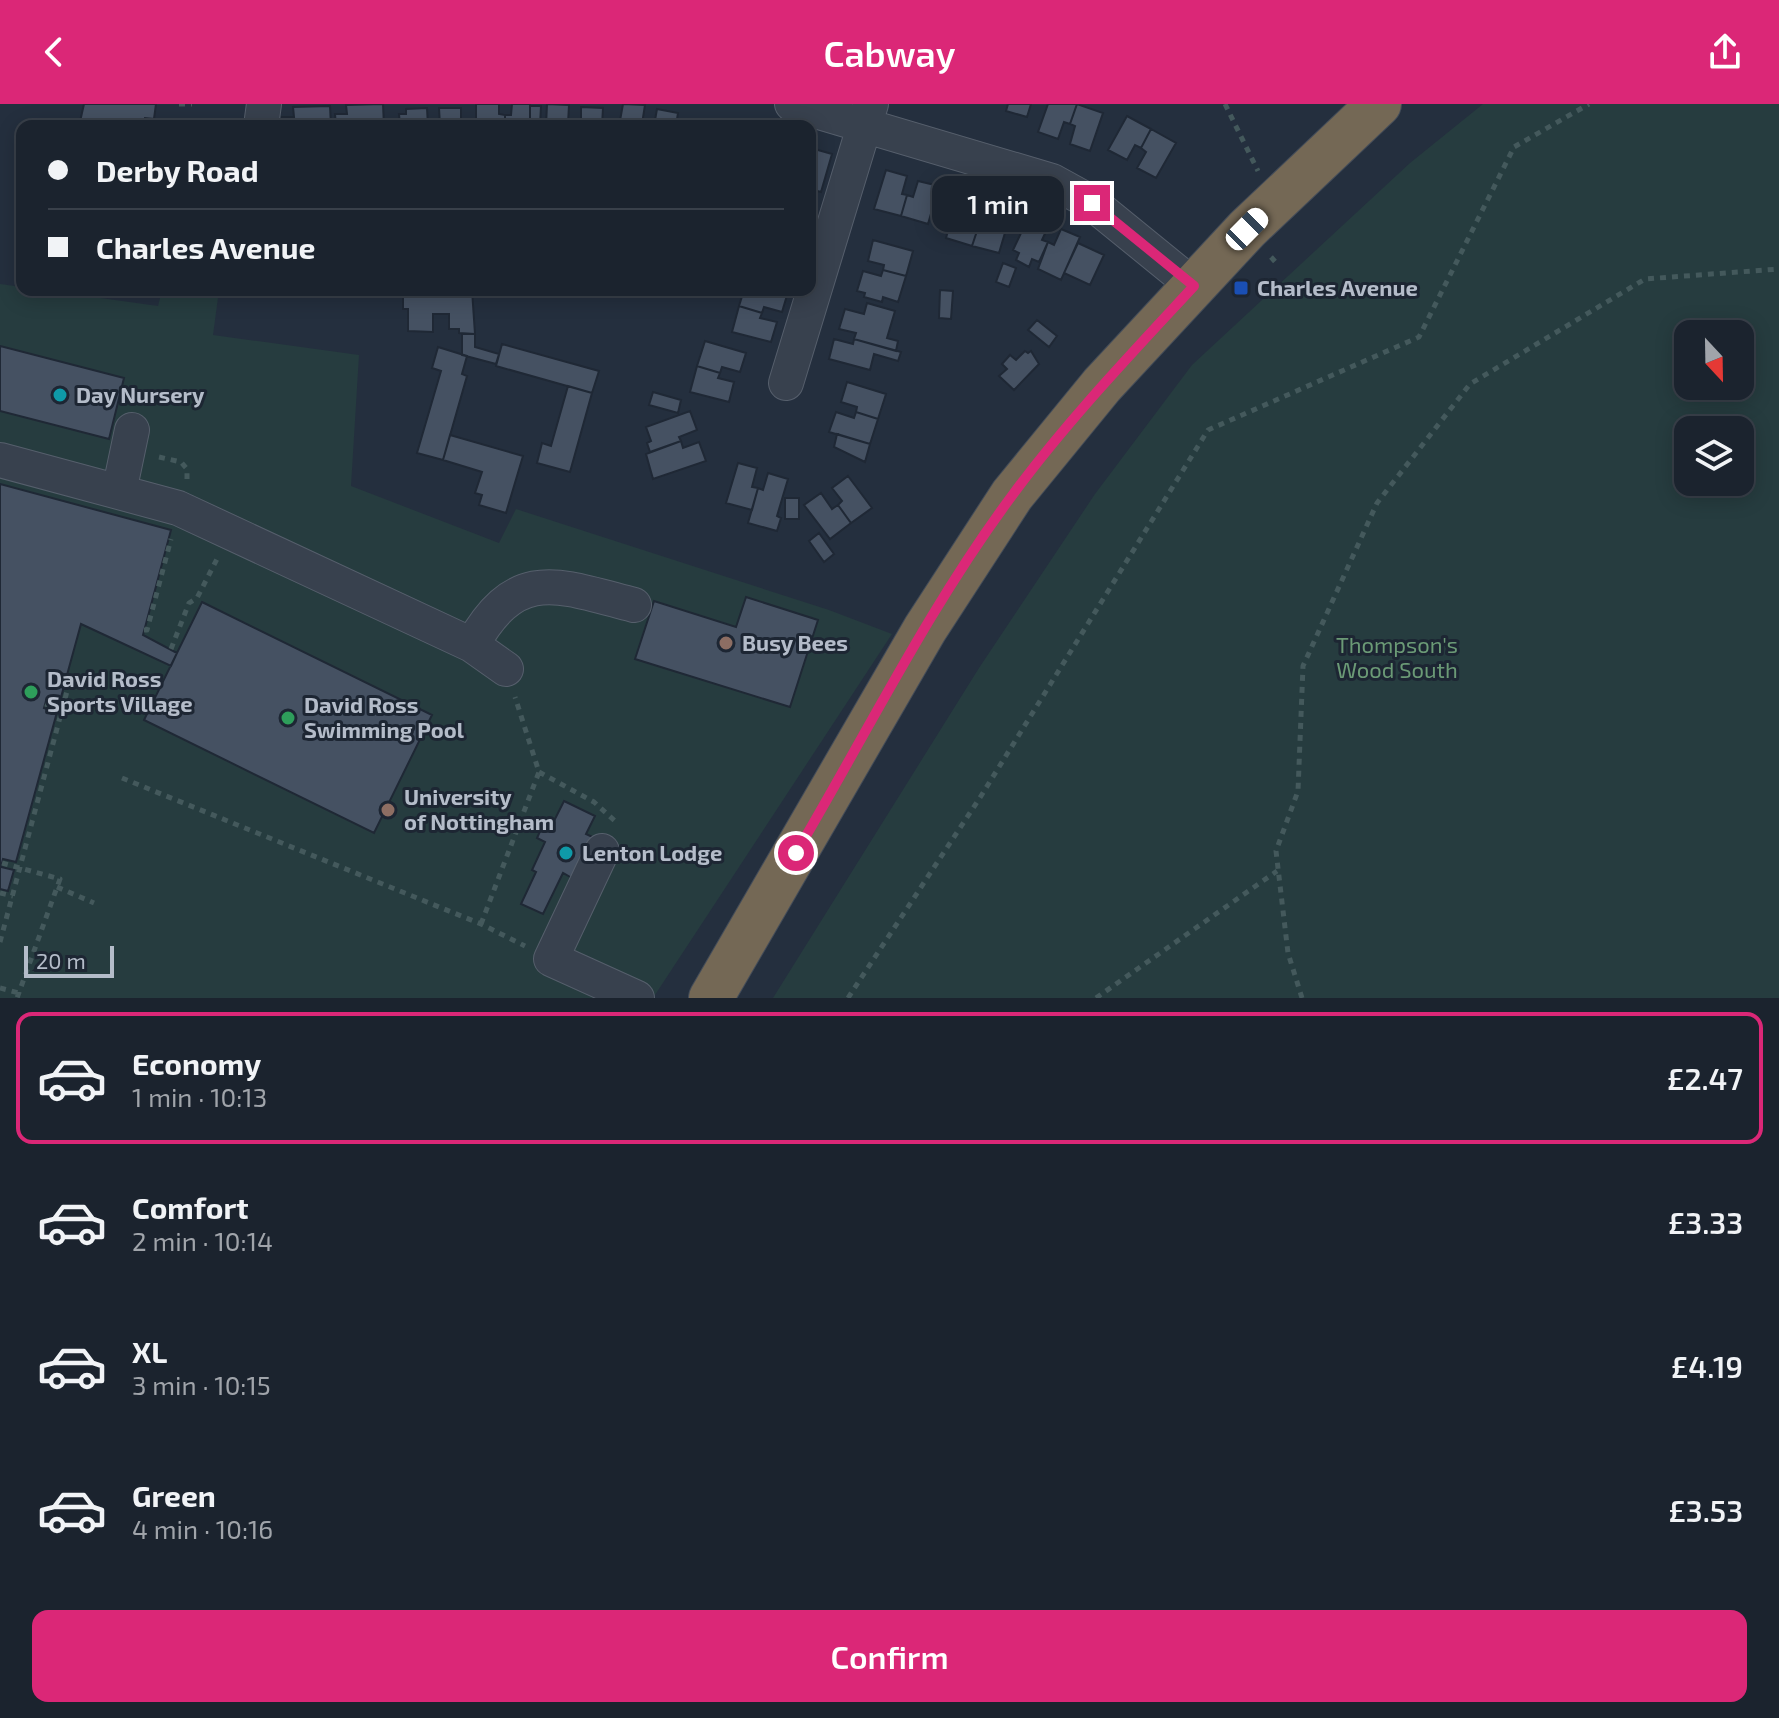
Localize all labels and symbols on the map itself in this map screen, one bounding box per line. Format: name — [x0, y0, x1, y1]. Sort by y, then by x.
callout: 1 min — [932, 175, 1064, 231]
route end — [1074, 185, 1110, 221]
car — [1222, 204, 1272, 254]
place label: Charles Avenue — [1257, 274, 1418, 300]
marker: Charles Avenue — [1232, 279, 1250, 297]
north arrow — [1674, 320, 1754, 400]
place label: Day Nursery — [76, 381, 205, 408]
marker: Day Nursery — [51, 386, 69, 404]
place label: Busy Bees — [742, 629, 848, 656]
park label: Thompson's Wood South — [1336, 631, 1458, 682]
marker: Busy Bees — [717, 634, 735, 652]
place label: David Ross Sports Village — [47, 665, 193, 716]
marker: David Ross Sports Village — [22, 683, 40, 701]
place label: David Ross Swimming Pool — [304, 691, 465, 742]
marker: David Ross Swimming Pool — [279, 709, 297, 727]
place label: University of Nottingham — [404, 783, 554, 834]
marker: University of Nottingham — [379, 801, 397, 819]
route start — [778, 835, 814, 871]
place label: Lenton Lodge — [582, 839, 722, 865]
marker: Lenton Lodge — [557, 844, 575, 862]
scale bar — [24, 942, 114, 978]

